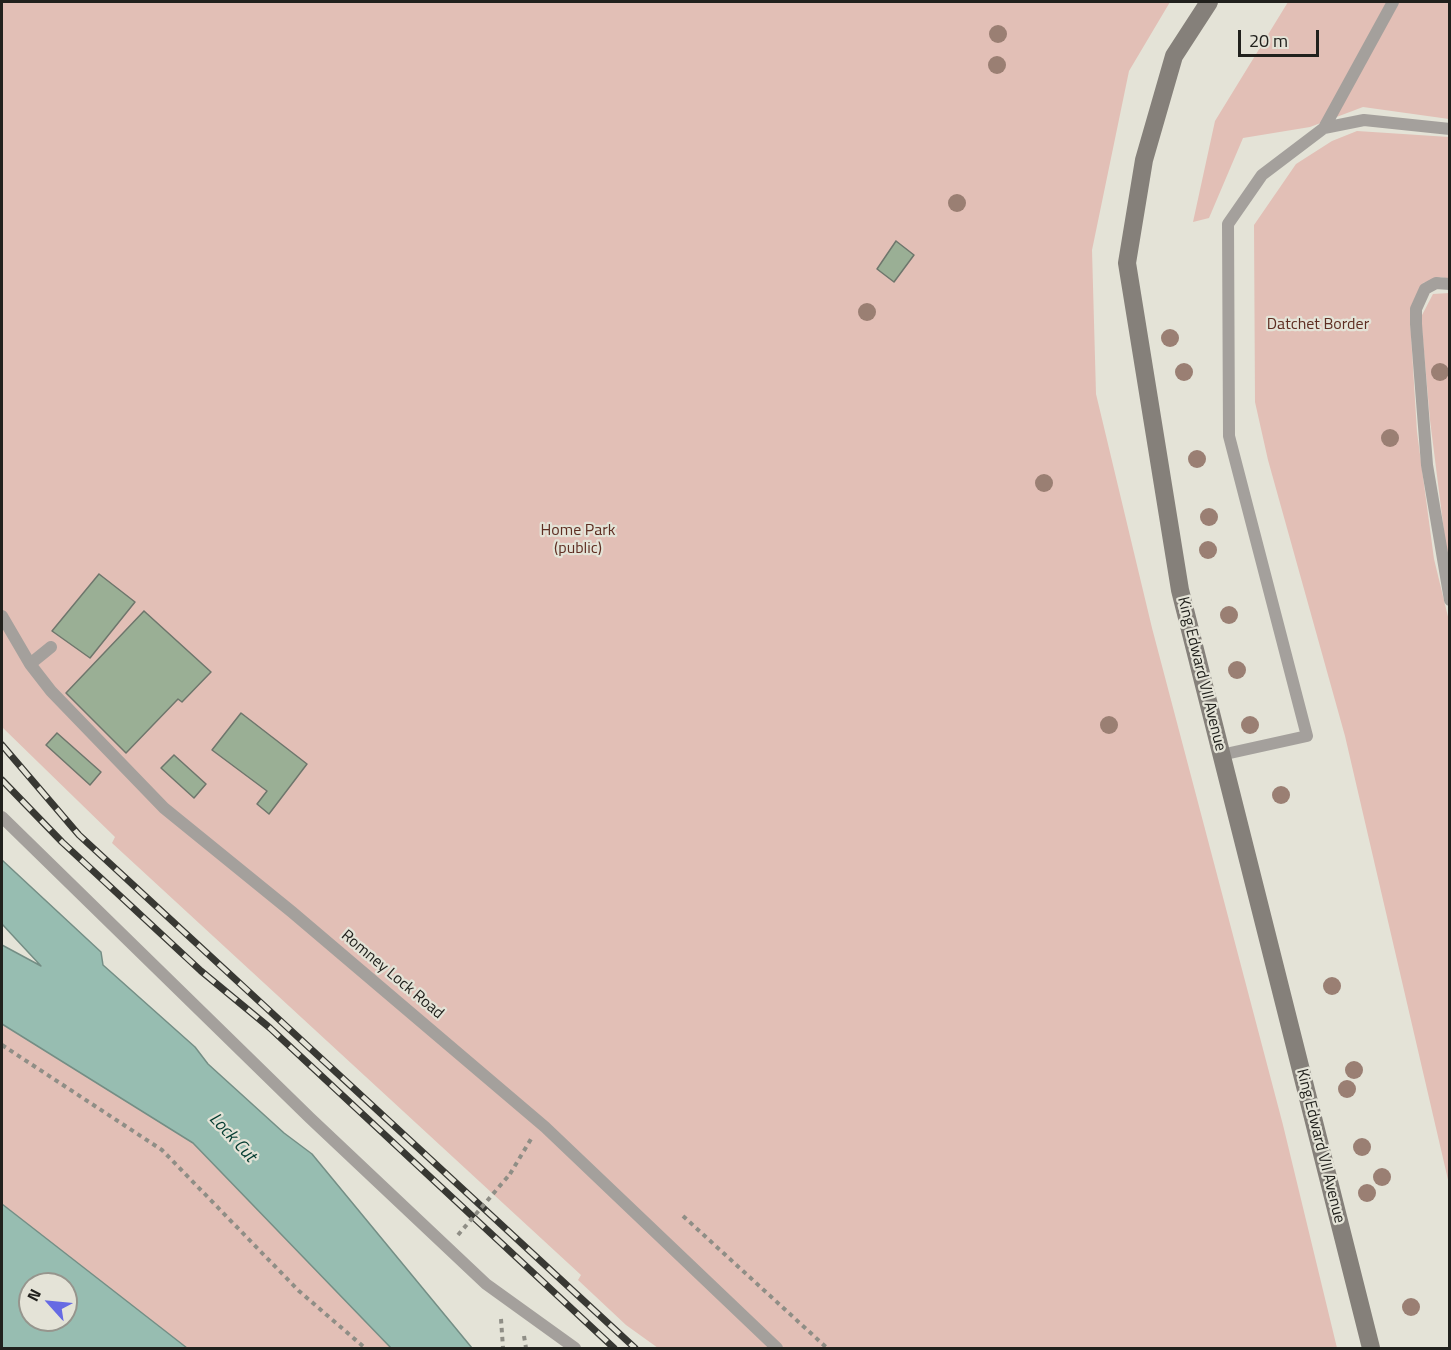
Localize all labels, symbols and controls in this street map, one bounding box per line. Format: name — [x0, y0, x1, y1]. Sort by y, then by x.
scale bar — [1241, 18, 1322, 56]
text: 20 m — [1249, 27, 1288, 54]
park label: Datchet Border — [1267, 315, 1369, 335]
park label: Home Park (public) — [541, 521, 615, 559]
street label: King Edward VII Avenue — [1173, 595, 1229, 753]
street label: Romney Lock Road — [337, 926, 447, 1024]
street label: King Edward VII Avenue — [1292, 1067, 1348, 1225]
water label: Lock Cut — [204, 1109, 260, 1167]
north arrow — [18, 1272, 78, 1332]
text: N — [21, 1284, 47, 1305]

